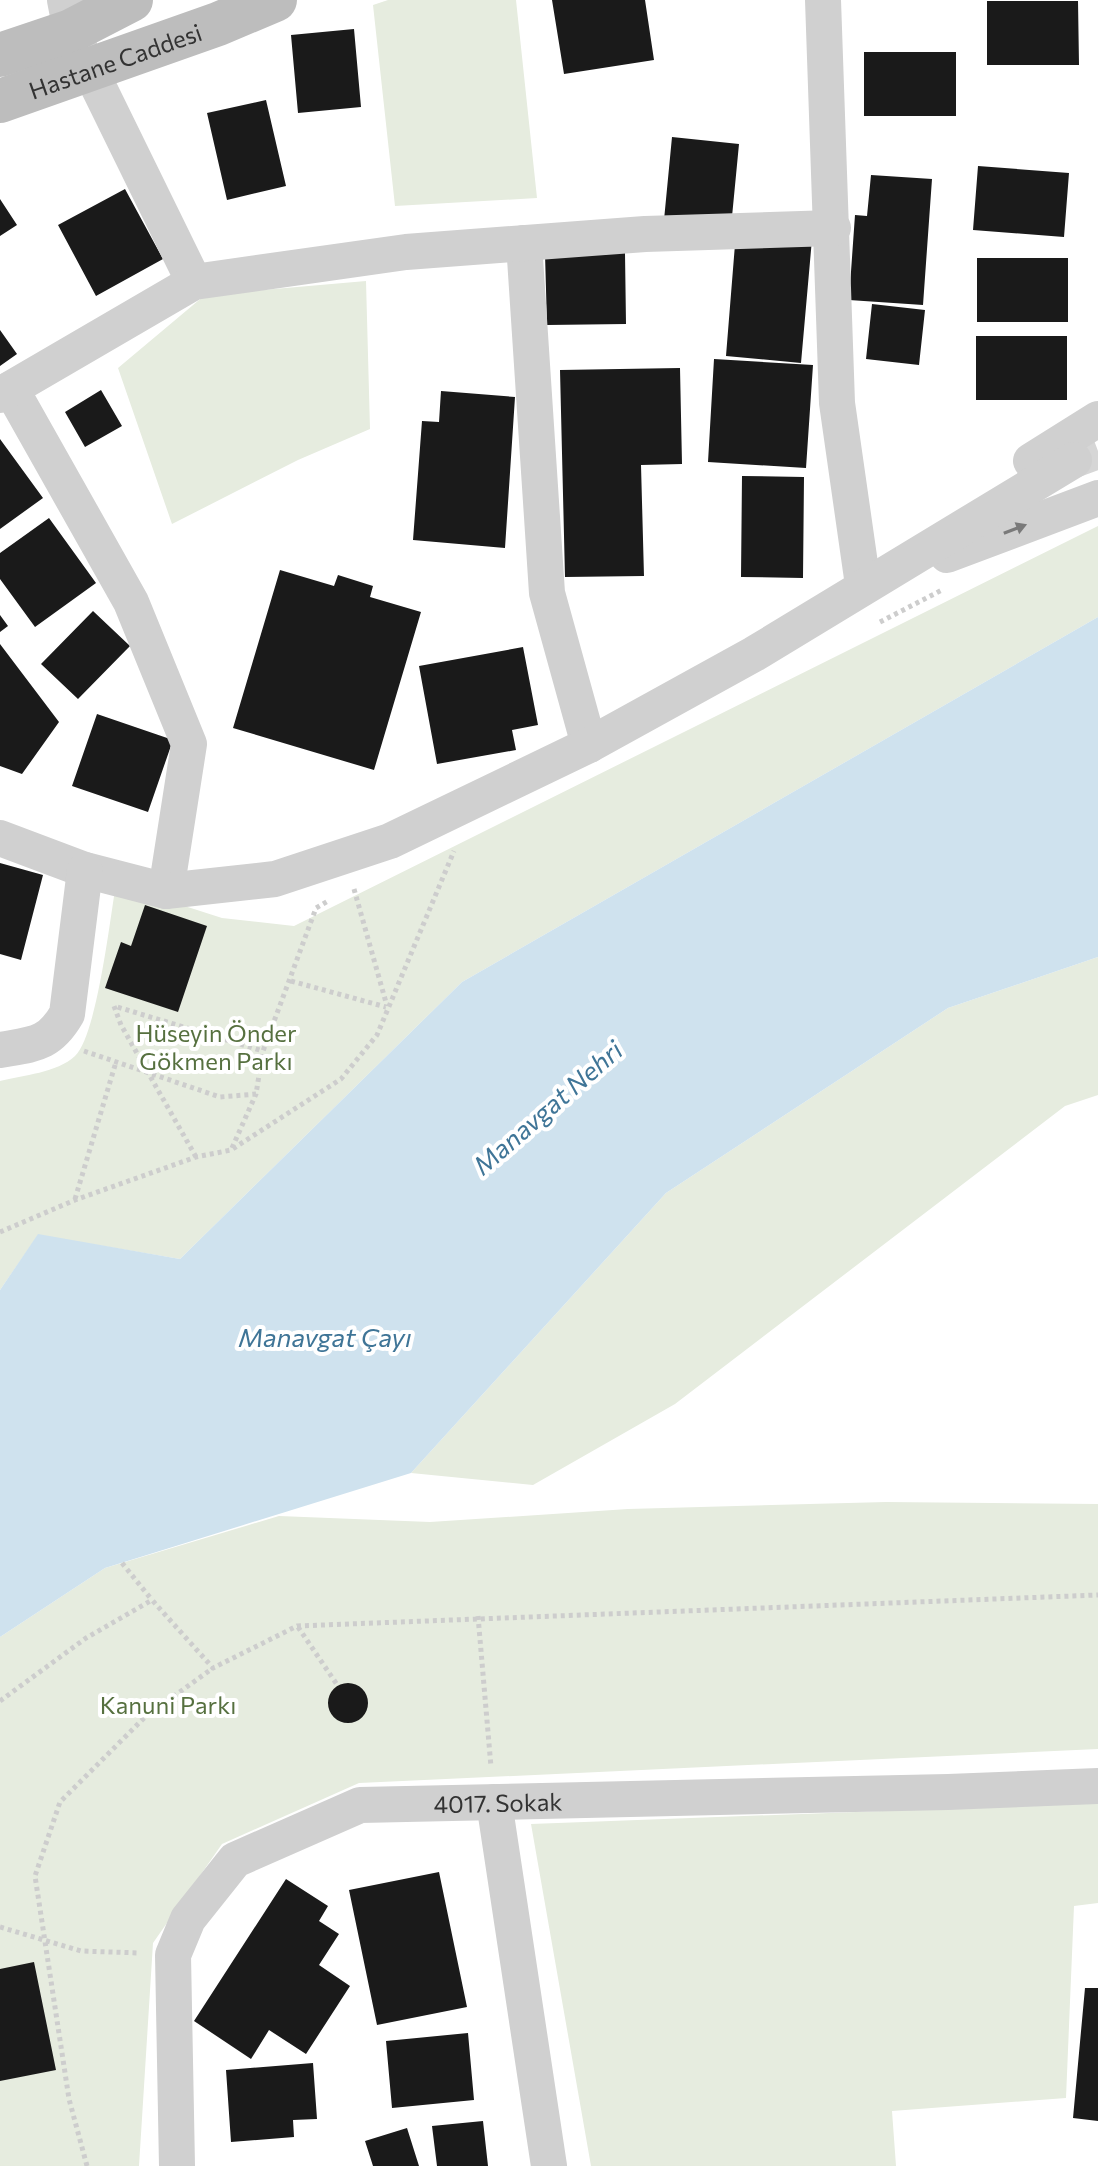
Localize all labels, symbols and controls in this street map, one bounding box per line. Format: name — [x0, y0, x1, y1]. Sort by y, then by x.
street label: Hastane Caddesi — [25, 16, 205, 104]
one-way arrow — [1003, 522, 1027, 535]
park label: Hüseyin Önder Gökmen Parkı — [135, 1018, 297, 1075]
water label: Manavgat Nehri — [466, 1033, 629, 1180]
water label: Manavgat Çayı — [238, 1321, 412, 1352]
park label: Kanuni Parkı — [100, 1690, 236, 1719]
street label: 4017. Sokak — [433, 1786, 563, 1818]

